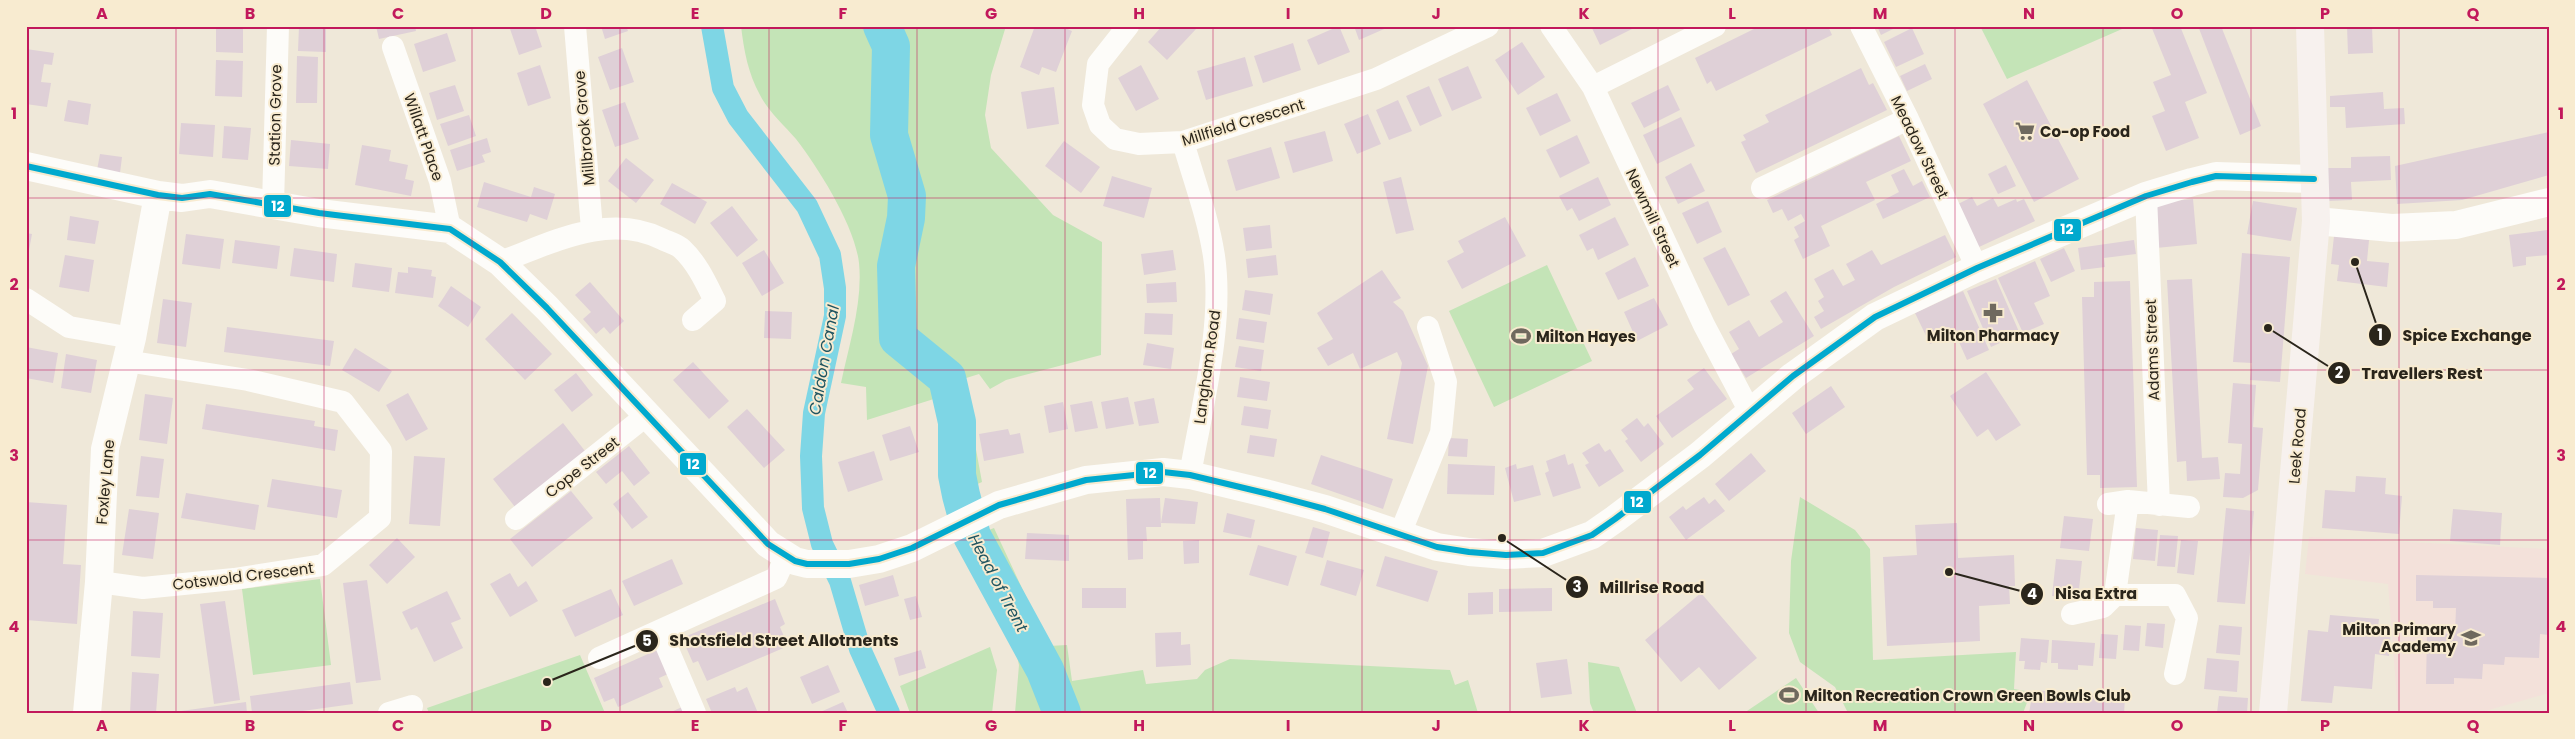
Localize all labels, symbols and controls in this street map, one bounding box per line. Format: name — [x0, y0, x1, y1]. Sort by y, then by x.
text: A — [96, 2, 108, 25]
text: B — [245, 2, 255, 25]
text: C — [392, 2, 404, 25]
text: D — [540, 2, 552, 25]
text: E — [691, 2, 699, 25]
text: F — [839, 2, 848, 25]
text: G — [985, 2, 997, 25]
text: H — [1133, 2, 1145, 25]
text: I — [1286, 2, 1290, 25]
text: J — [1431, 2, 1441, 25]
text: K — [1578, 2, 1590, 25]
text: L — [1728, 2, 1736, 25]
text: M — [1873, 2, 1887, 25]
text: N — [2023, 2, 2035, 25]
text: O — [2171, 2, 2184, 25]
text: P — [2320, 2, 2330, 25]
text: Q — [2467, 2, 2480, 25]
street label: Station Grove — [264, 64, 286, 166]
street label: Millbrook Grove — [569, 70, 599, 186]
street label: Willatt Place — [399, 90, 449, 184]
street label: Meadow Street — [1886, 92, 1954, 202]
street label: Millfield Crescent — [1179, 93, 1307, 151]
text: 1 — [11, 102, 17, 125]
text: 1 — [2558, 102, 2564, 125]
supermarket icon: Co-op Food — [2014, 120, 2036, 142]
place label: Co-op Food — [2040, 121, 2130, 142]
street label: Newmill Street — [1621, 165, 1685, 271]
line badge: 12 — [263, 194, 292, 218]
text: 12 — [271, 196, 285, 216]
line badge: 12 — [2053, 218, 2082, 242]
text: 12 — [2060, 219, 2074, 239]
text: 2 — [9, 273, 19, 296]
text: 2 — [2556, 273, 2566, 296]
street label: Adams Street — [2140, 299, 2164, 401]
pharmacy icon: Milton Pharmacy — [1982, 302, 2004, 324]
water label: Caldon Canal — [803, 303, 845, 417]
street label: Langham Road — [1189, 309, 1225, 425]
callout: Spice Exchange — [2368, 320, 2542, 351]
text: 1 — [2377, 324, 2383, 345]
text: Spice Exchange — [2402, 324, 2532, 347]
sports icon: Milton Hayes — [1510, 325, 1532, 347]
place label: Milton Pharmacy — [1927, 325, 2060, 346]
place label: Milton Hayes — [1536, 326, 1636, 347]
callout: Travellers Rest — [2326, 357, 2492, 388]
text: 2 — [2335, 362, 2344, 383]
text: Travellers Rest — [2361, 362, 2483, 385]
street label: Leek Road — [2283, 407, 2311, 485]
street label: Cope Street — [541, 431, 623, 503]
street label: Foxley Lane — [91, 439, 119, 525]
text: 3 — [9, 444, 19, 467]
text: 3 — [2556, 444, 2566, 467]
line badge: 12 — [679, 452, 707, 476]
text: 12 — [686, 454, 700, 474]
line badge: 12 — [1135, 461, 1164, 485]
text: 12 — [1143, 463, 1157, 483]
line badge: 12 — [1623, 490, 1652, 514]
text: 12 — [1630, 492, 1644, 512]
water label: Head of Trent — [962, 530, 1034, 637]
street label: Cotswold Crescent — [171, 557, 315, 595]
callout: Millrise Road — [1564, 572, 1714, 603]
text: 3 — [1572, 576, 1582, 597]
text: Millrise Road — [1600, 576, 1704, 599]
callout: Nisa Extra — [2020, 578, 2147, 609]
text: Nisa Extra — [2055, 582, 2137, 605]
text: 4 — [2027, 583, 2037, 604]
text: 4 — [9, 615, 20, 638]
text: 4 — [2556, 615, 2567, 638]
place label: Milton Primary Academy — [2342, 619, 2457, 657]
callout: Shotsfield Street Allotments — [634, 625, 909, 656]
school or university icon: Milton Primary Academy — [2460, 627, 2482, 649]
text: Shotsfield Street Allotments — [669, 629, 899, 652]
text: 5 — [642, 630, 652, 651]
sports icon: Milton Recreation Crown Green Bowls Club — [1778, 684, 1800, 706]
place label: Milton Recreation Crown Green Bowls Club — [1804, 685, 2131, 706]
text: A — [96, 714, 108, 737]
text: B — [245, 714, 255, 737]
text: C — [392, 714, 404, 737]
text: D — [540, 714, 552, 737]
text: E — [691, 714, 699, 737]
text: F — [839, 714, 848, 737]
text: G — [985, 714, 997, 737]
text: H — [1133, 714, 1145, 737]
text: I — [1286, 714, 1290, 737]
text: J — [1431, 714, 1441, 737]
text: K — [1578, 714, 1590, 737]
text: L — [1728, 714, 1736, 737]
text: M — [1873, 714, 1887, 737]
text: N — [2023, 714, 2035, 737]
text: O — [2171, 714, 2184, 737]
text: P — [2320, 714, 2330, 737]
text: Q — [2467, 714, 2480, 737]

